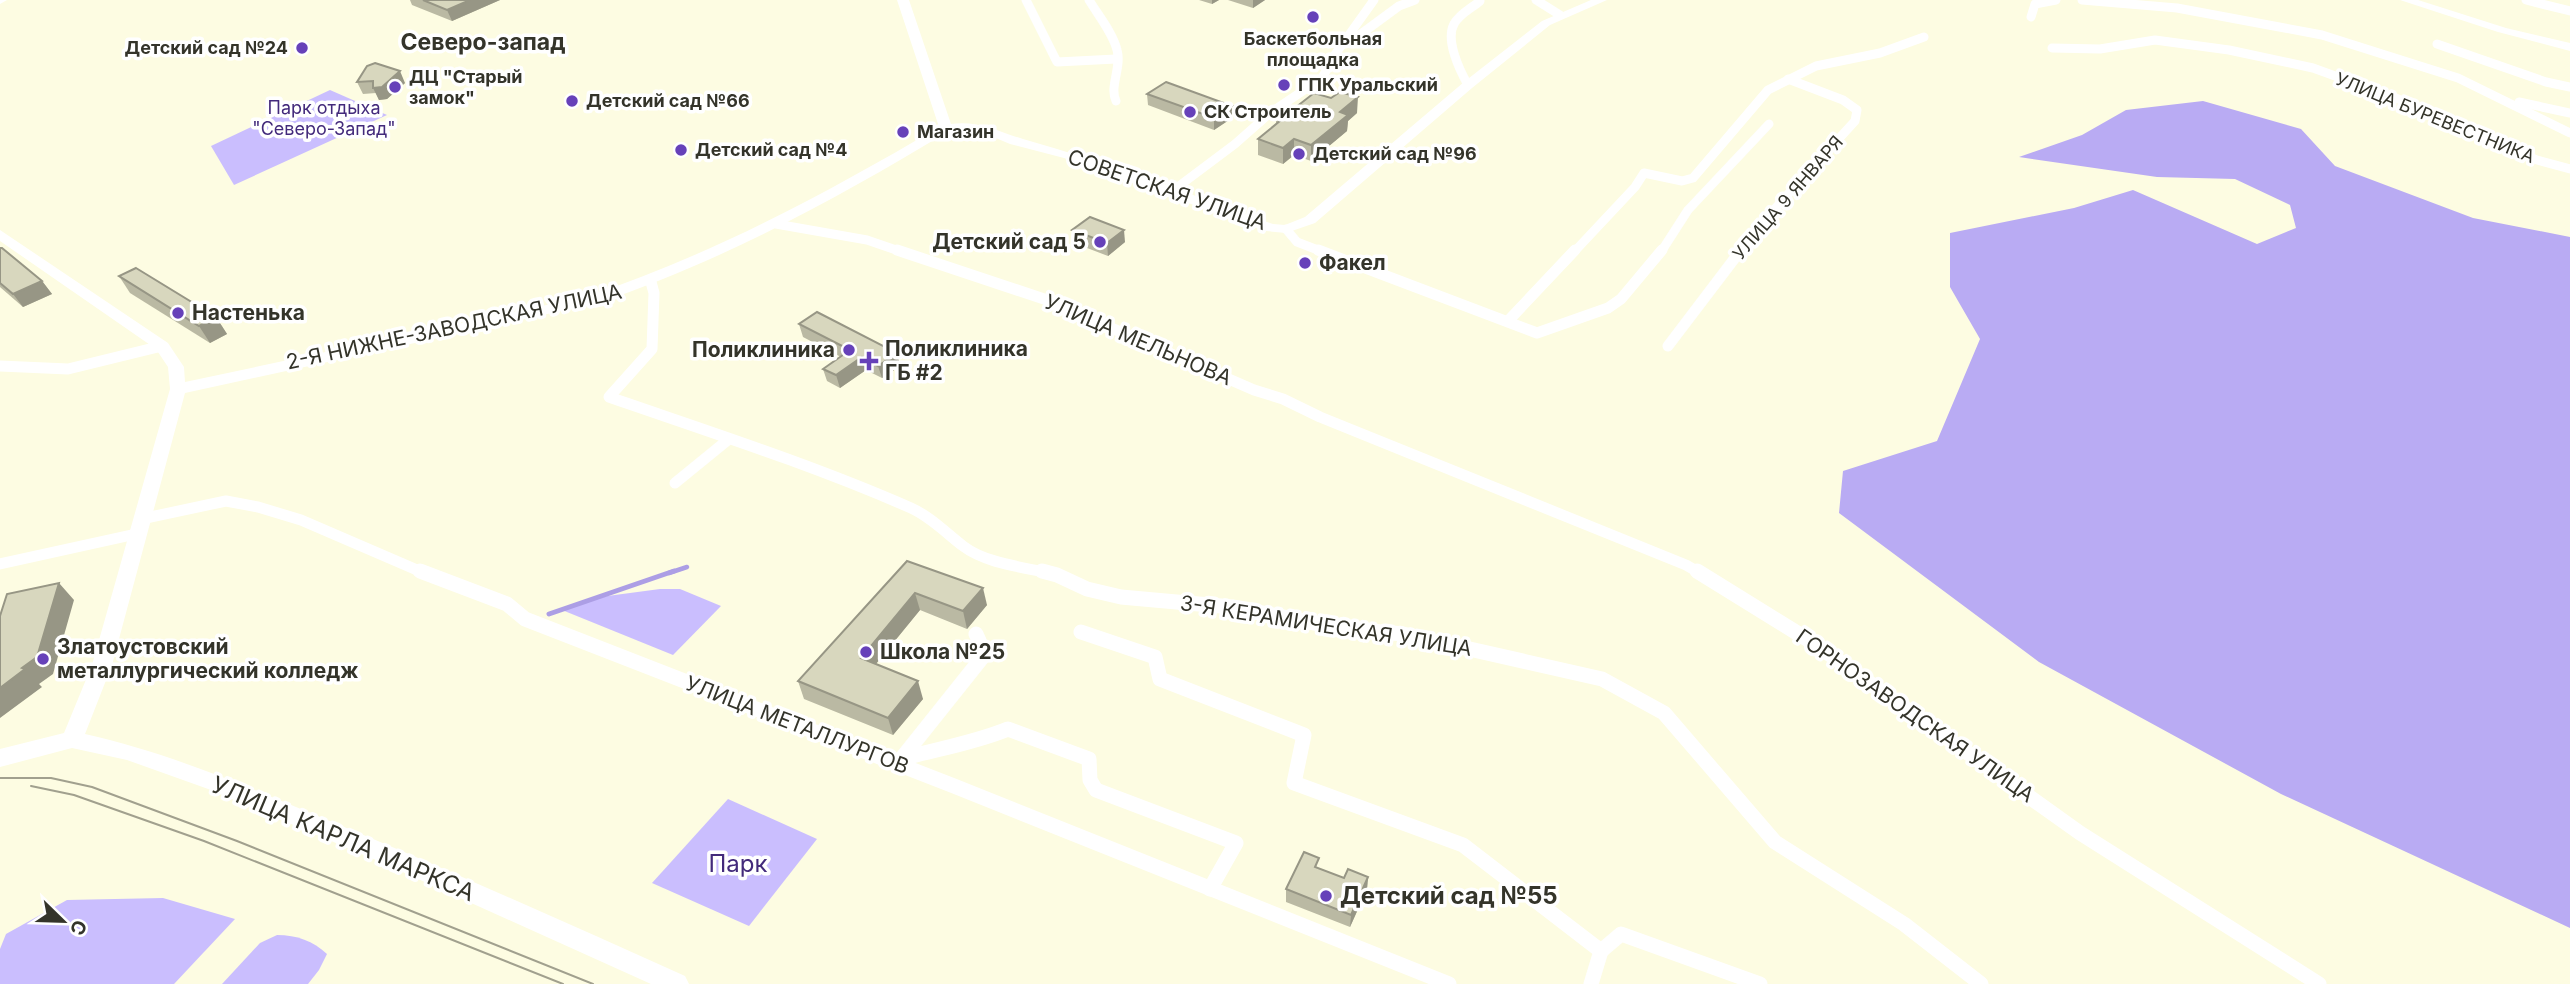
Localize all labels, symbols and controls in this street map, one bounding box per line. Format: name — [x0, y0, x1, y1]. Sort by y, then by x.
marker: Баскетбольная площадка — [1305, 9, 1321, 25]
district label: Северо-запад — [400, 28, 566, 56]
place label: Баскетбольная площадка — [1244, 28, 1382, 70]
place label: Детский сад №24 — [125, 37, 288, 58]
marker: Детский сад №24 — [294, 40, 310, 56]
place label: ДЦ "Старый замок" — [409, 66, 522, 108]
street label: УЛИЦА БУРЕВЕСТНИКА — [2333, 68, 2538, 167]
place label: ГПК Уральский — [1298, 74, 1438, 95]
marker: ГПК Уральский — [1276, 77, 1292, 93]
marker: ДЦ "Старый замок" — [387, 79, 403, 95]
place label: Детский сад №66 — [586, 90, 750, 111]
marker: Детский сад №66 — [564, 93, 580, 109]
park label: Парк отдыха "Северо-Запад" — [252, 97, 396, 139]
place label: СК Строитель — [1204, 101, 1332, 122]
marker: СК Строитель — [1182, 104, 1198, 120]
place label: Магазин — [917, 121, 994, 142]
marker: Магазин — [895, 124, 911, 140]
street label: УЛИЦА 9 ЯНВАРЯ — [1728, 131, 1847, 264]
place label: Детский сад №4 — [695, 139, 847, 160]
marker: Детский сад №4 — [673, 142, 689, 158]
place label: Детский сад №96 — [1313, 143, 1477, 164]
street label: СОВЕТСКАЯ УЛИЦА — [1065, 144, 1270, 235]
marker: Детский сад №96 — [1291, 146, 1307, 162]
place label: Детский сад 5 — [932, 229, 1086, 254]
marker: Детский сад 5 — [1092, 234, 1108, 250]
place label: Факел — [1319, 250, 1386, 275]
marker: Факел — [1297, 255, 1313, 271]
street label: 2-Я НИЖНЕ-ЗАВОДСКАЯ УЛИЦА — [284, 279, 624, 374]
street label: УЛИЦА МЕЛЬНОВА — [1041, 289, 1236, 390]
place label: Настенька — [192, 300, 305, 325]
marker: Настенька — [170, 305, 186, 321]
place label: Поликлиника ГБ #2 — [885, 336, 1028, 385]
place label: Поликлиника — [692, 337, 835, 362]
marker: Поликлиника — [841, 342, 857, 358]
marker: Поликлиника ГБ #2 — [859, 351, 879, 371]
street label: 3-Я КЕРАМИЧЕСКАЯ УЛИЦА — [1178, 590, 1474, 661]
street label: ГОРНОЗАВОДСКАЯ УЛИЦА — [1791, 624, 2039, 808]
place label: Златоустовский металлургический колледж — [57, 634, 358, 683]
place label: Школа №25 — [880, 639, 1005, 664]
marker: Школа №25 — [858, 644, 874, 660]
marker: Златоустовский металлургический колледж — [35, 651, 51, 667]
street label: УЛИЦА МЕТАЛЛУРГОВ — [682, 670, 913, 779]
street label: УЛИЦА КАРЛА МАРКСА — [207, 770, 479, 907]
park label: Парк — [708, 849, 768, 878]
place label: Детский сад №55 — [1340, 881, 1558, 910]
north arrow — [28, 886, 98, 956]
marker: Детский сад №55 — [1318, 888, 1334, 904]
text: С — [65, 916, 92, 938]

